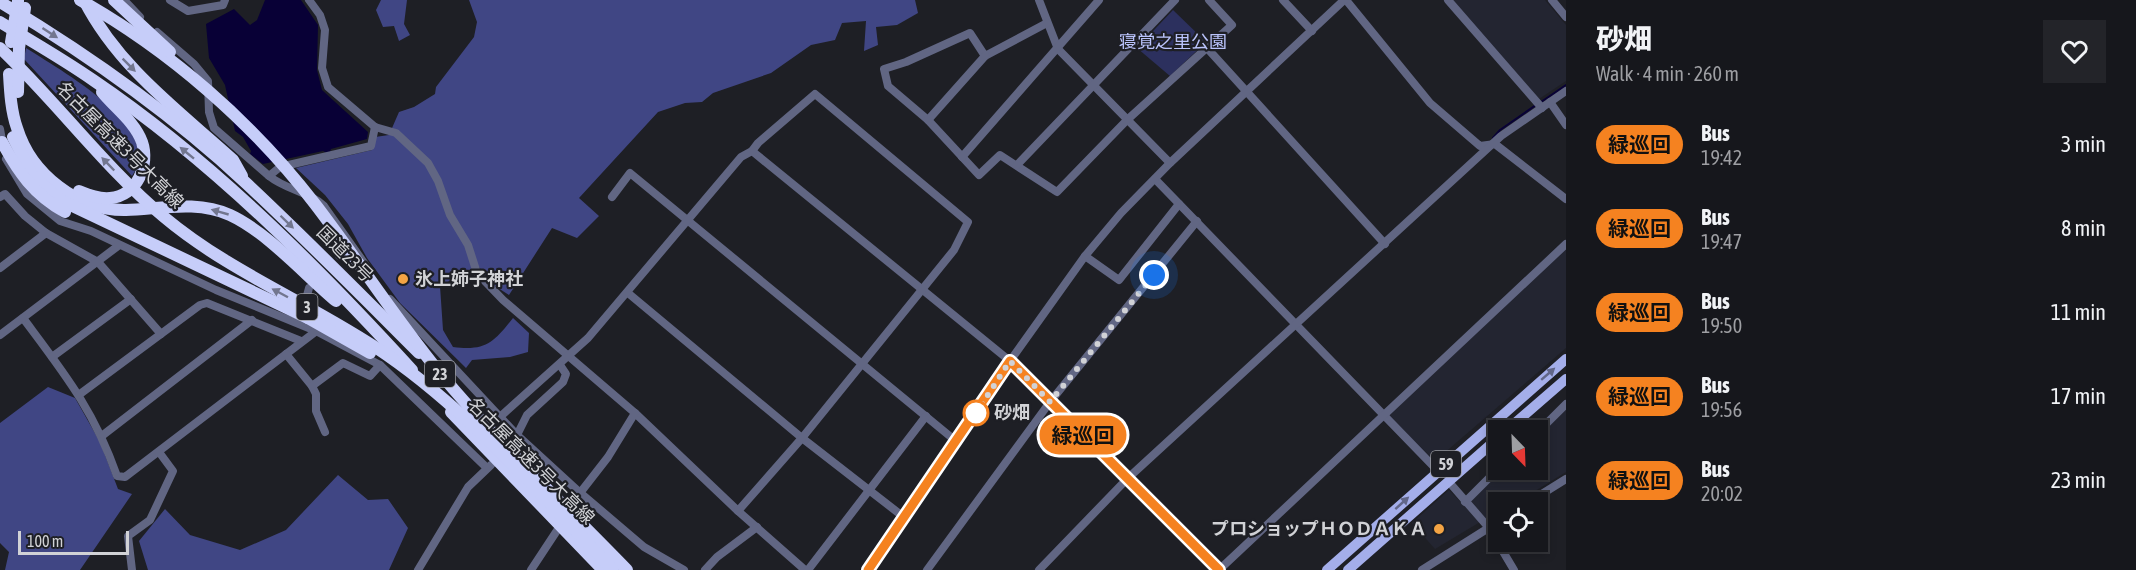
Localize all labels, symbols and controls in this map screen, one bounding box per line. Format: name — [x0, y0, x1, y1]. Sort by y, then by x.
button: heart — [2043, 20, 2106, 83]
text: 砂畑 — [1596, 23, 1652, 55]
one-way arrow — [41, 27, 57, 39]
park label: 寝覚之里公園 — [1119, 31, 1227, 52]
one-way arrow — [121, 58, 135, 72]
text: Walk · 4 min · 260 m — [1596, 62, 1739, 85]
street label: 名古屋高速3号大高線 — [53, 77, 188, 212]
text: Bus — [1701, 120, 1730, 146]
text: 3 min — [2061, 131, 2106, 157]
text: 緑巡回 — [1608, 132, 1671, 156]
one-way arrow — [179, 146, 195, 159]
text: 19:42 — [1701, 146, 1742, 169]
one-way arrow — [102, 157, 116, 171]
text: Bus — [1701, 204, 1730, 230]
one-way arrow — [211, 207, 229, 216]
one-way arrow — [279, 215, 293, 229]
text: 8 min — [2061, 215, 2106, 241]
text: 緑巡回 — [1608, 216, 1671, 240]
street label: 国道23号 — [313, 221, 378, 286]
text: 19:47 — [1701, 230, 1742, 253]
your location — [1139, 260, 1169, 290]
place label: 氷上姉子神社 — [415, 268, 523, 289]
marker: 氷上姉子神社 — [396, 272, 410, 286]
one-way arrow — [271, 288, 288, 298]
text: Bus — [1701, 288, 1730, 314]
road number: 3 — [296, 294, 318, 320]
text: 11 min — [2051, 299, 2106, 325]
text: 緑巡回 — [1608, 300, 1671, 324]
text: 19:50 — [1701, 314, 1742, 337]
road number: 23 — [425, 361, 455, 387]
one-way arrow — [1540, 368, 1555, 381]
text: Bus — [1701, 372, 1730, 398]
text: 17 min — [2051, 383, 2106, 409]
text: 緑巡回 — [1608, 384, 1671, 408]
street label: 名古屋高速3号大高線 — [464, 393, 599, 528]
text: 19:56 — [1701, 398, 1742, 421]
marker: 砂畑 — [963, 400, 989, 426]
place label: 砂畑 — [994, 402, 1030, 423]
line badge: 緑巡回 — [1048, 416, 1118, 454]
north arrow — [1488, 420, 1548, 480]
map controls — [1488, 420, 1548, 552]
text: 緑巡回 — [1052, 423, 1115, 447]
road number: 59 — [1431, 451, 1461, 477]
text: Bus — [1701, 456, 1730, 482]
text: 23 min — [2051, 467, 2106, 493]
text: 緑巡回 — [1608, 468, 1671, 492]
text: 20:02 — [1701, 482, 1743, 505]
button: locate — [1488, 492, 1548, 552]
one-way arrow — [1395, 496, 1410, 510]
place label: プロショップＨＯＤＡＫＡ — [1211, 518, 1427, 539]
marker: プロショップＨＯＤＡＫＡ — [1432, 522, 1446, 536]
scale bar — [18, 528, 129, 556]
text: 100 m — [27, 532, 63, 550]

